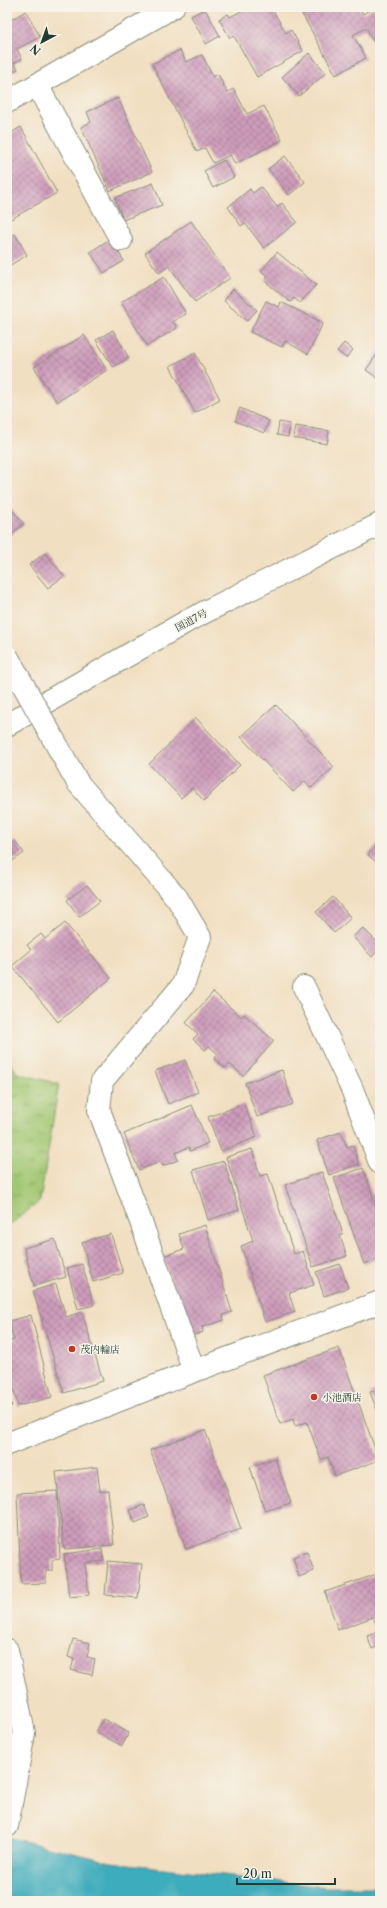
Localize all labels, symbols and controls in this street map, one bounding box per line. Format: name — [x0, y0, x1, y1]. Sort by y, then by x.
north arrow — [22, 22, 62, 62]
text: N — [27, 41, 44, 58]
street label: 国道7号 — [173, 607, 210, 634]
place label: 茂内輪店 — [80, 1343, 120, 1356]
marker: 茂内輪店 — [67, 1344, 77, 1354]
place label: 小池酒店 — [322, 1391, 362, 1404]
marker: 小池酒店 — [309, 1392, 319, 1402]
scale bar — [237, 1860, 335, 1886]
text: 20 m — [243, 1866, 272, 1881]

